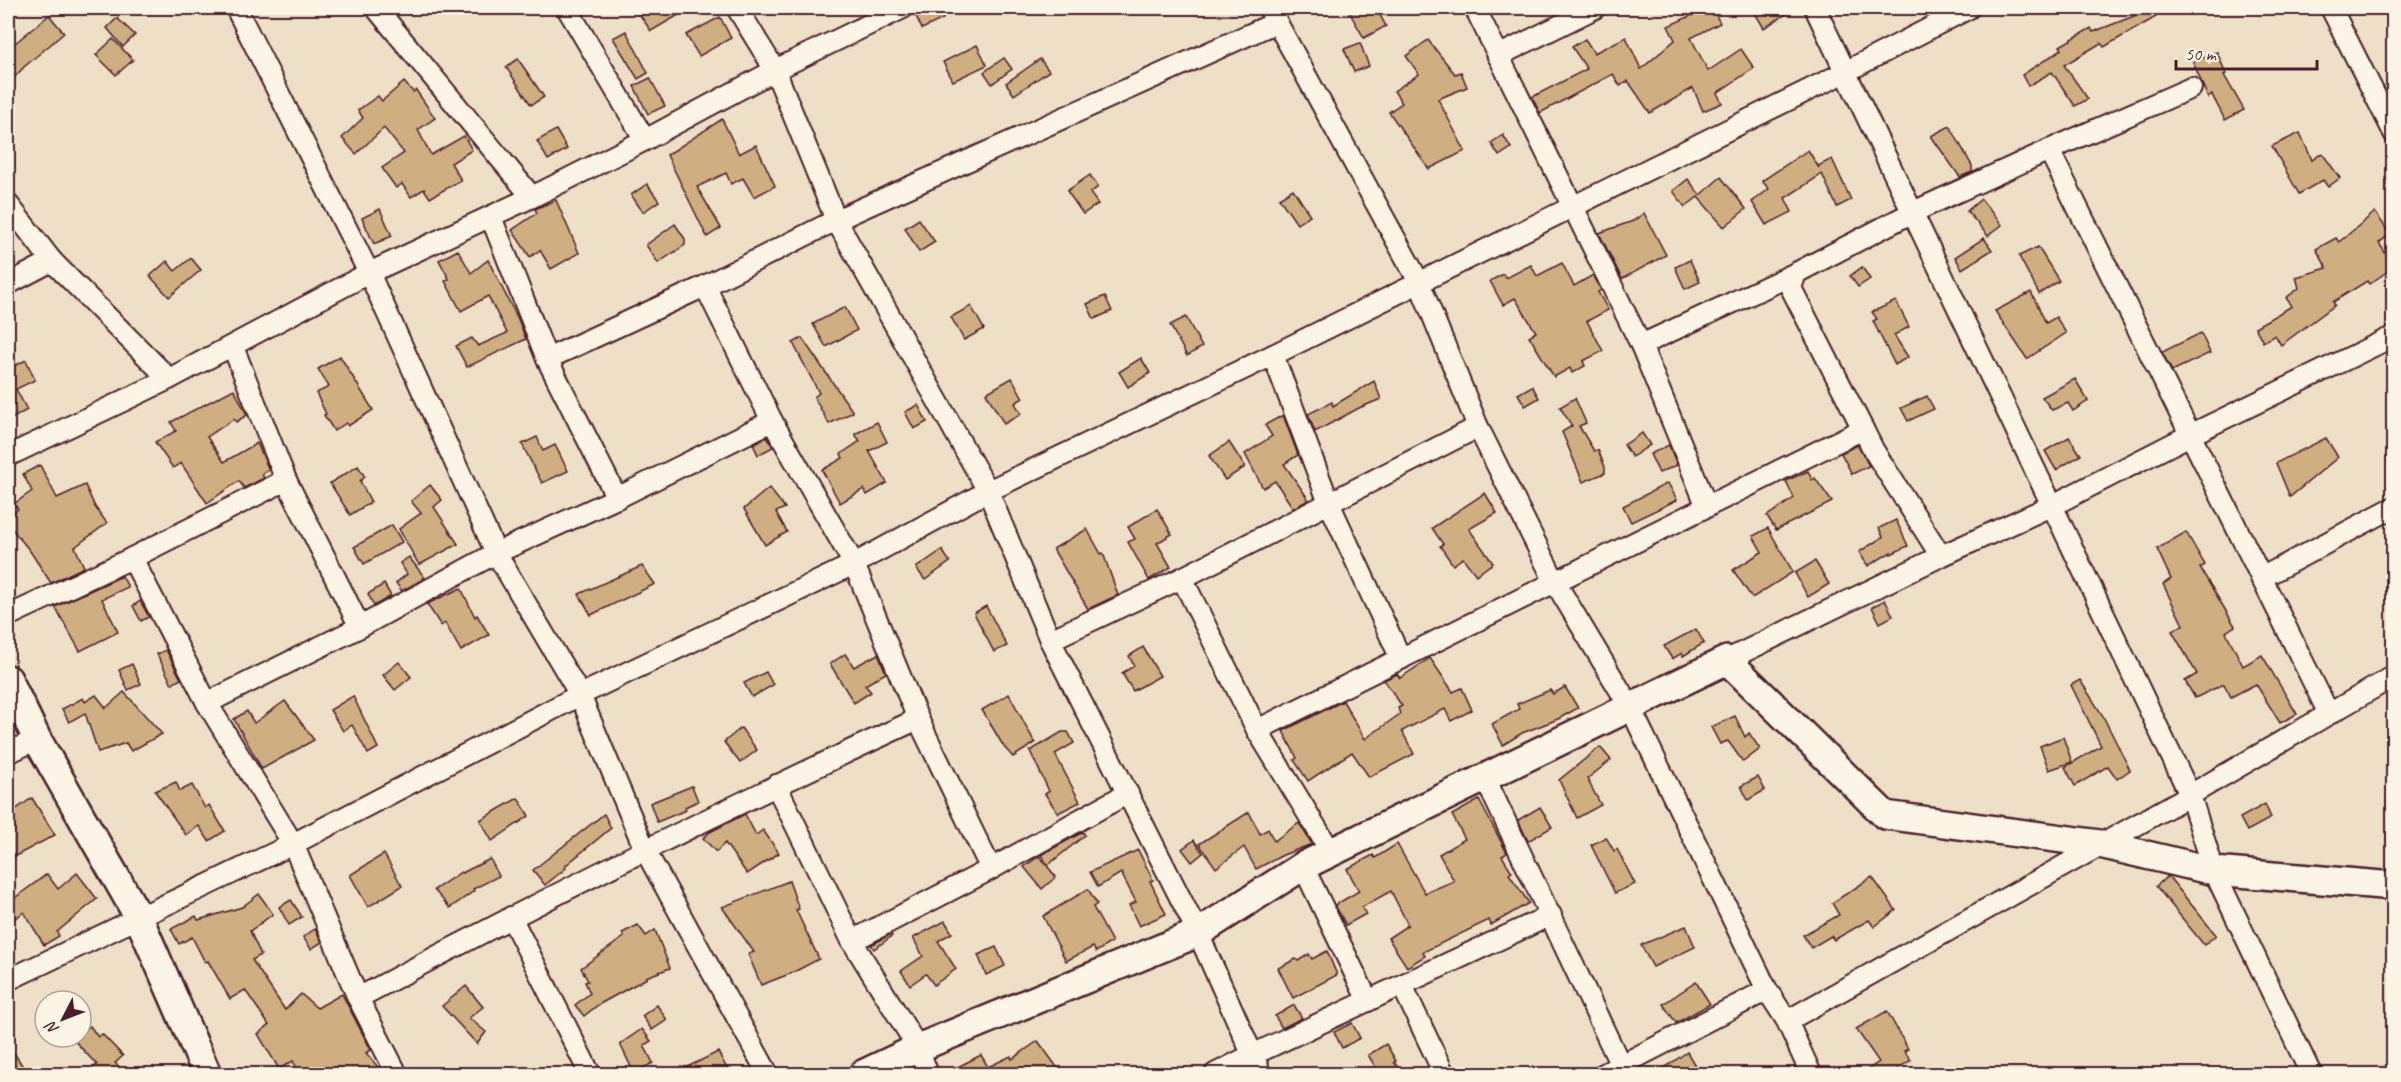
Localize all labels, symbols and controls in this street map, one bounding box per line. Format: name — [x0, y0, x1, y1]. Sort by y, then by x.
scale bar — [2176, 33, 2317, 71]
text: 50 m — [2185, 43, 2218, 65]
north arrow — [33, 989, 93, 1049]
text: N — [40, 1016, 63, 1039]

